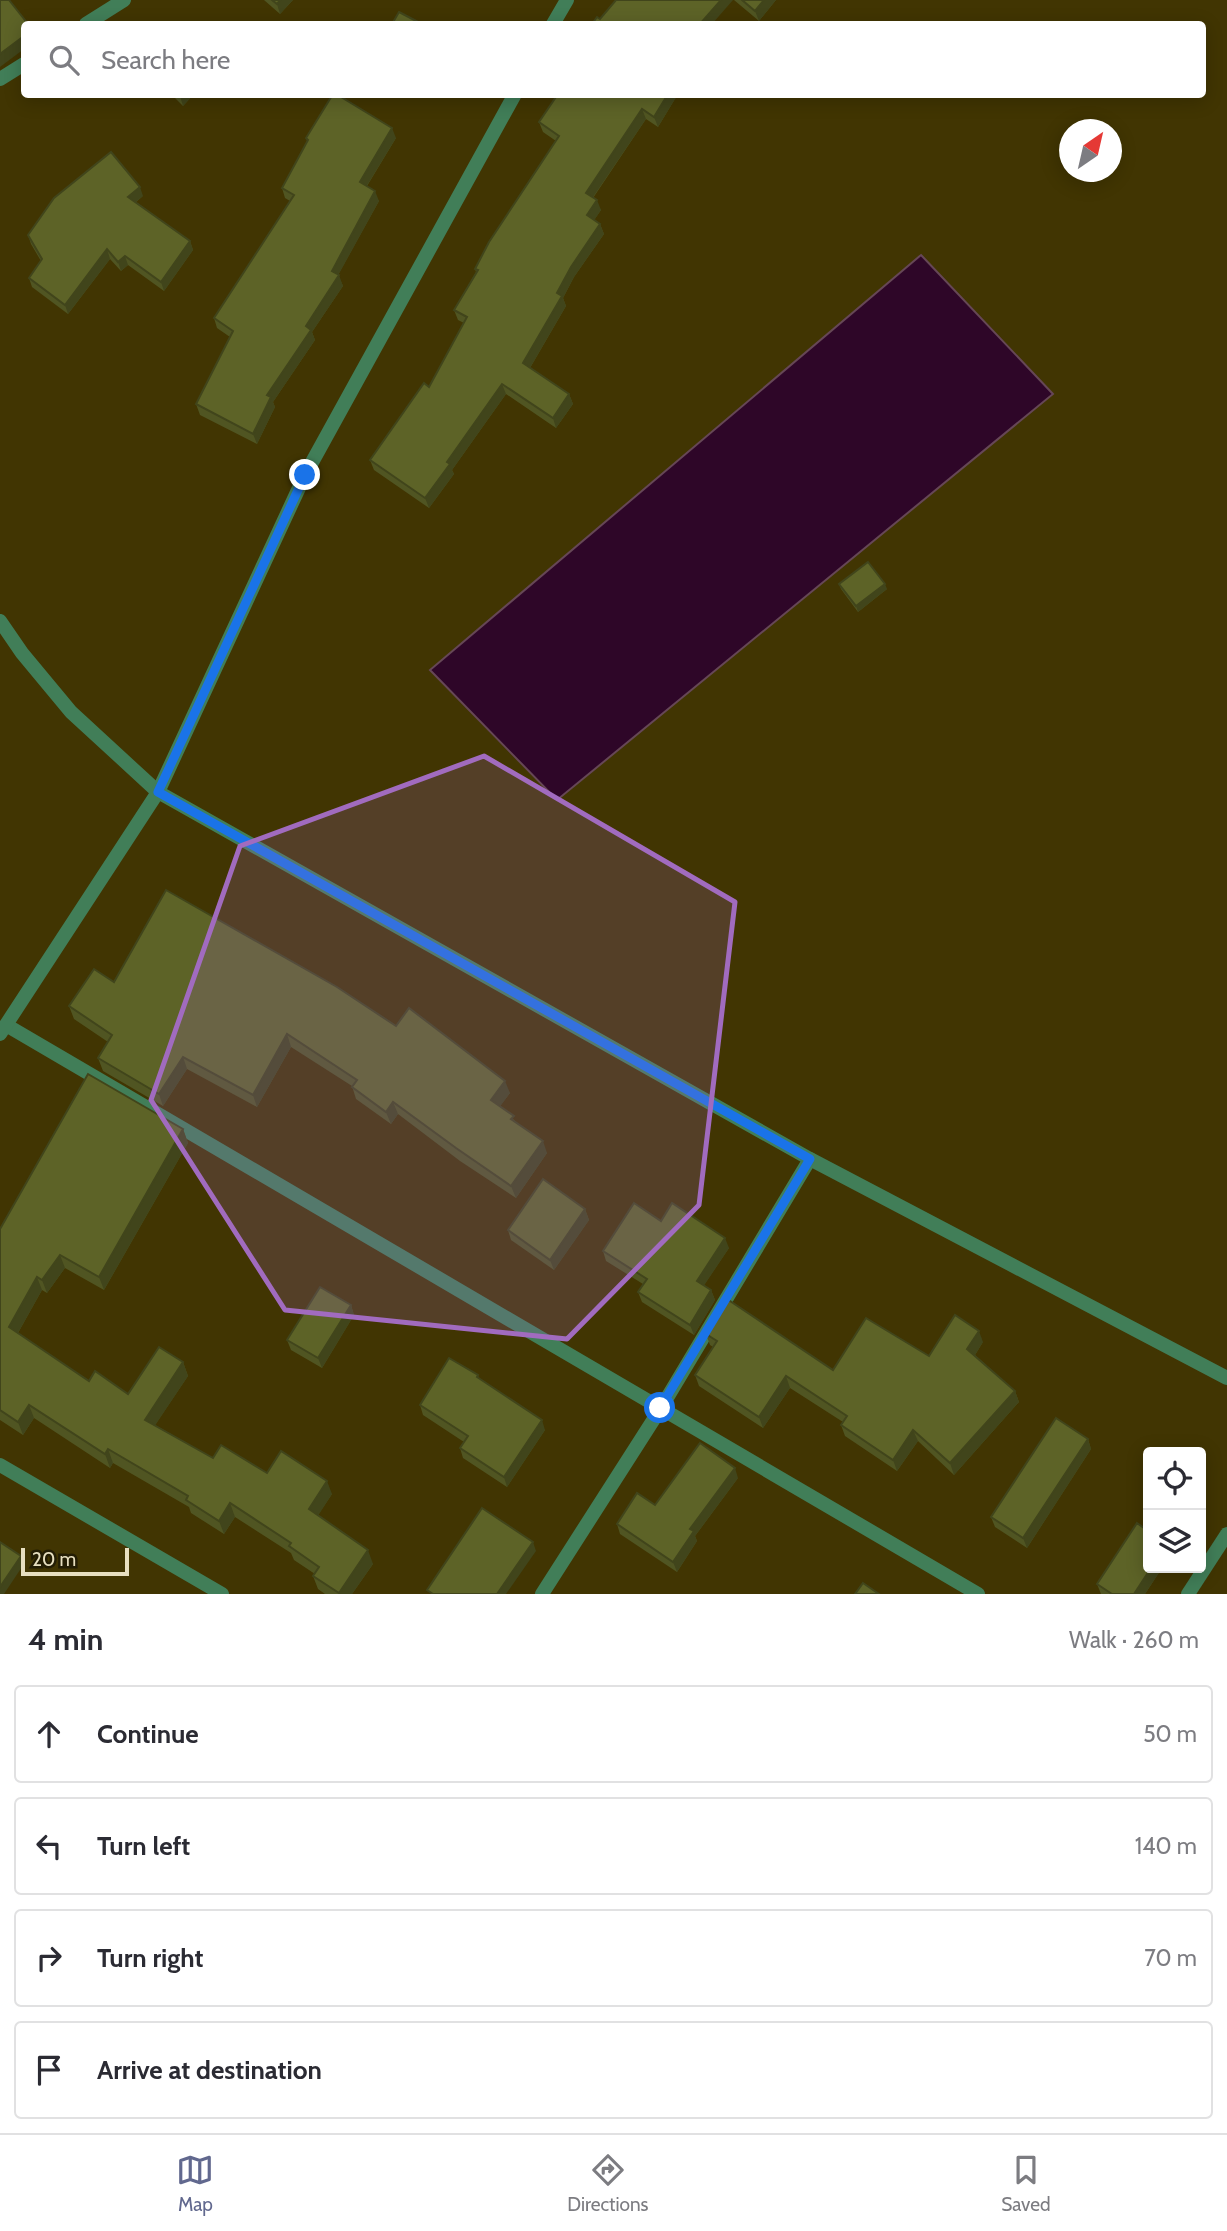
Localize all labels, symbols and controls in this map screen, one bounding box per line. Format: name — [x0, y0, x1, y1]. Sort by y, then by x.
search box — [21, 21, 1206, 98]
icon: search — [45, 41, 83, 79]
text: Search here — [101, 44, 230, 76]
north arrow — [1059, 119, 1122, 182]
route end — [289, 459, 320, 490]
route start — [644, 1392, 675, 1423]
map controls — [1143, 1447, 1206, 1573]
button: locate — [1143, 1447, 1206, 1510]
button: layers — [1143, 1510, 1206, 1573]
scale bar — [21, 1545, 130, 1577]
text: 20 m — [32, 1548, 76, 1571]
text: 4 min — [28, 1621, 103, 1658]
text: Walk · 260 m — [1069, 1626, 1199, 1654]
icon: ahead — [30, 1715, 68, 1753]
text: Continue — [97, 1718, 199, 1750]
text: 50 m — [1143, 1720, 1197, 1748]
icon: left — [30, 1827, 68, 1865]
text: Turn left — [97, 1830, 190, 1862]
text: 140 m — [1135, 1832, 1197, 1860]
icon: right — [30, 1939, 68, 1977]
text: Turn right — [97, 1942, 203, 1974]
text: 70 m — [1144, 1944, 1197, 1972]
icon: arrive — [30, 2051, 68, 2089]
text: Arrive at destination — [97, 2054, 322, 2086]
tab: Map — [176, 2151, 214, 2216]
tab: Directions — [567, 2151, 648, 2216]
tab: Saved — [1001, 2151, 1051, 2216]

